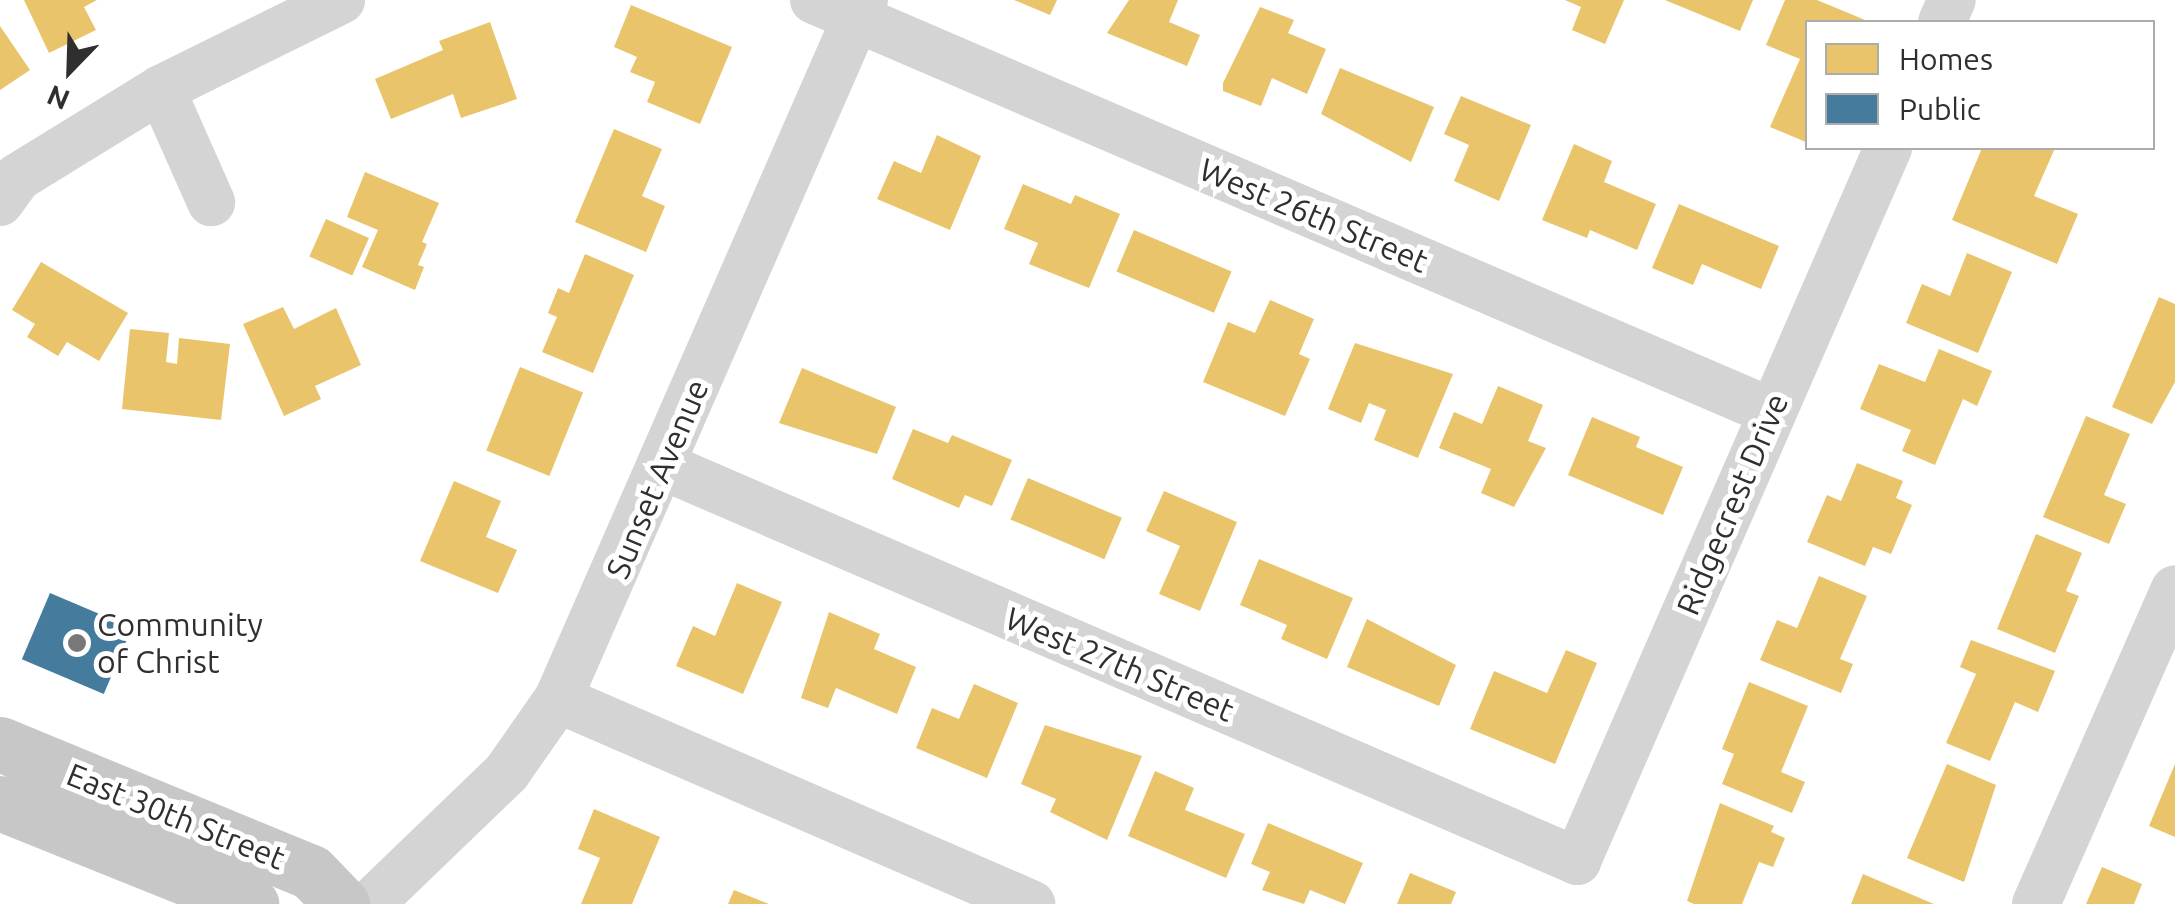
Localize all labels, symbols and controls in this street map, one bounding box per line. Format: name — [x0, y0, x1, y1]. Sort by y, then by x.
north arrow — [20, 20, 120, 120]
legend — [1805, 20, 2155, 150]
text: Homes — [1899, 42, 1993, 76]
text: N — [42, 80, 74, 116]
text: Public — [1899, 92, 1981, 126]
street label: West 26th Street — [1194, 150, 1434, 280]
street label: Sunset Avenue — [598, 374, 716, 584]
street label: Ridgecrest Drive — [1668, 388, 1796, 620]
street label: West 27th Street — [1000, 599, 1240, 729]
place label: Community of Christ — [97, 606, 263, 681]
marker: Community of Christ — [66, 632, 88, 654]
street label: East 30th Street — [61, 755, 291, 877]

